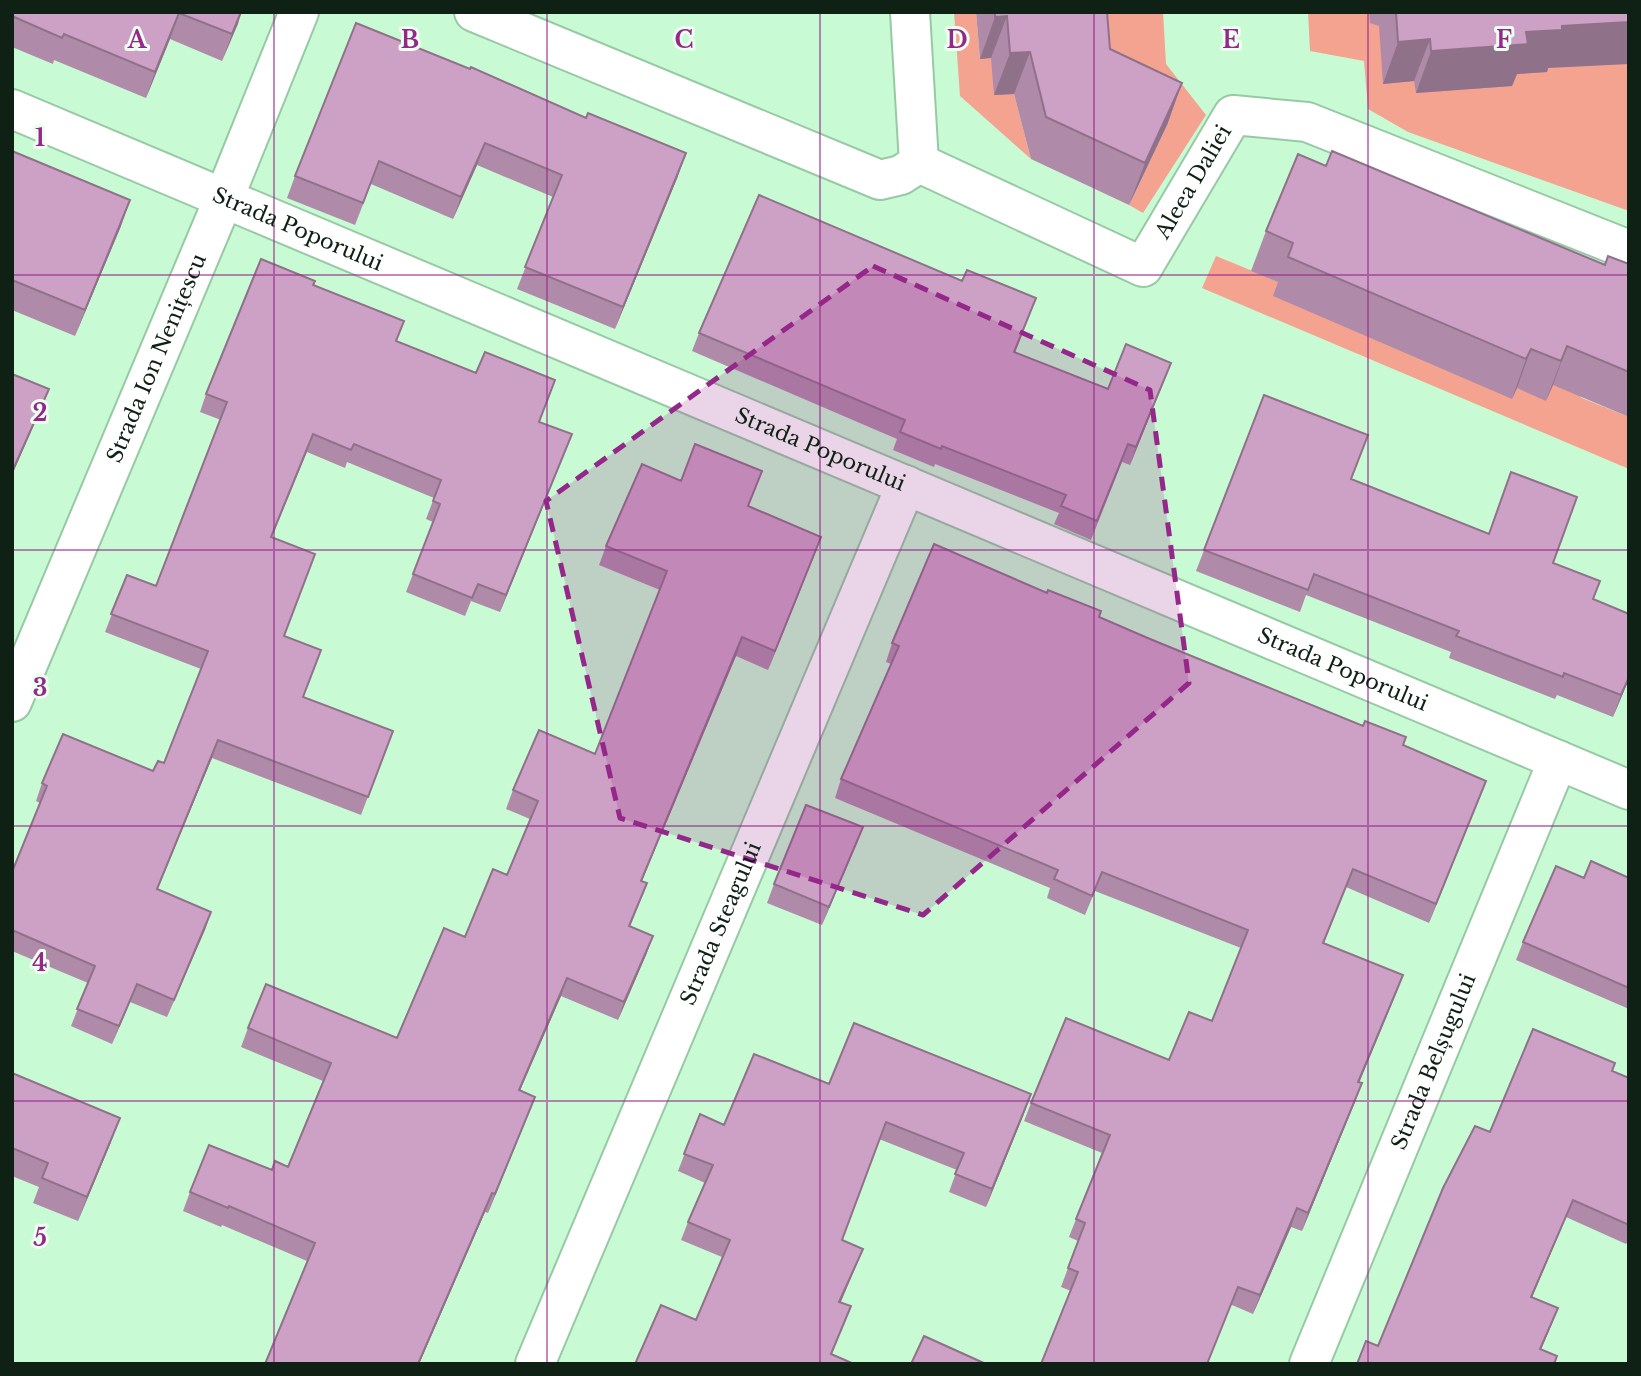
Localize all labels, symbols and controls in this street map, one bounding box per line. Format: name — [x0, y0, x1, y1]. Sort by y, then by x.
text: A — [127, 26, 148, 54]
text: B — [401, 26, 419, 54]
text: C — [675, 26, 693, 54]
text: D — [946, 26, 968, 54]
text: E — [1222, 26, 1240, 54]
text: F — [1496, 26, 1512, 54]
street label: Aleea Daliei — [1149, 120, 1237, 245]
text: 1 — [35, 124, 45, 152]
street label: Strada Poporului — [209, 182, 387, 277]
street label: Strada Ion Nenițescu — [101, 250, 212, 466]
text: 2 — [33, 399, 47, 427]
street label: Strada Poporului — [731, 402, 909, 497]
street label: Strada Poporului — [1254, 622, 1432, 717]
text: 3 — [33, 674, 47, 702]
street label: Strada Steagului — [675, 838, 767, 1009]
text: 4 — [32, 949, 48, 977]
street label: Strada Belșugului — [1386, 970, 1481, 1154]
text: 5 — [33, 1224, 47, 1252]

